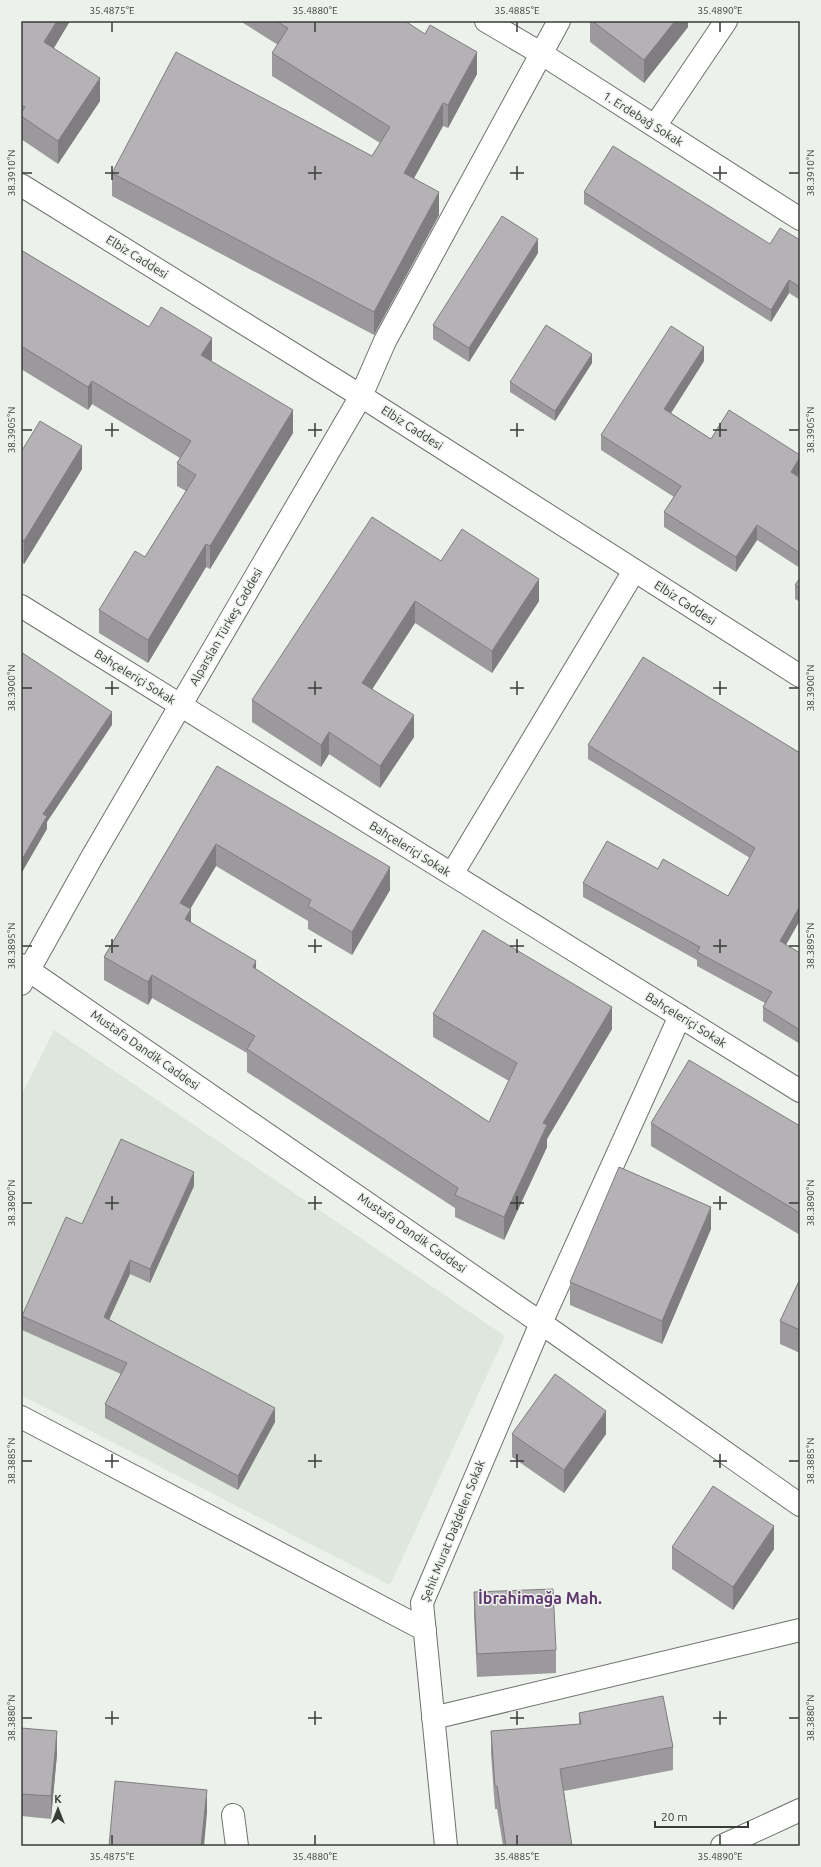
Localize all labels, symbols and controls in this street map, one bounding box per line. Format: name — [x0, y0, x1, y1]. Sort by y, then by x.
text: 35.4875°E — [89, 5, 135, 16]
text: 35.4880°E — [292, 5, 338, 16]
text: 35.4885°E — [494, 5, 540, 16]
text: 35.4890°E — [697, 5, 743, 16]
street label: 1. Erdebağ Sokak — [601, 89, 686, 148]
text: 38.3910°N — [6, 150, 17, 196]
text: 38.3910°N — [805, 150, 816, 196]
street label: Elbiz Caddesi — [104, 232, 171, 281]
street label: Elbiz Caddesi — [379, 403, 445, 452]
text: 38.3905°N — [6, 407, 17, 453]
text: 38.3905°N — [805, 407, 816, 453]
street label: Alparslan Türkeş Caddesi — [187, 566, 265, 688]
street label: Elbiz Caddesi — [652, 578, 718, 627]
street label: Bahçeleriçi Sokak — [92, 646, 178, 707]
text: 38.3900°N — [6, 665, 17, 711]
text: 38.3900°N — [805, 665, 816, 711]
street label: Bahçeleriçi Sokak — [367, 818, 453, 879]
text: 38.3895°N — [6, 923, 17, 969]
text: 38.3895°N — [805, 923, 816, 969]
street label: Bahçeleriçi Sokak — [643, 989, 729, 1050]
street label: Mustafa Dandik Caddesi — [89, 1007, 202, 1092]
text: 38.3890°N — [6, 1180, 17, 1226]
text: 38.3890°N — [805, 1180, 816, 1226]
street label: Mustafa Dandik Caddesi — [356, 1190, 469, 1275]
text: 38.3885°N — [6, 1438, 17, 1484]
text: 38.3885°N — [805, 1438, 816, 1484]
street label: Şehit Murat Dağdelen Sokak — [418, 1458, 487, 1604]
district label: İbrahimağa Mah. — [478, 1589, 602, 1607]
text: 38.3880°N — [6, 1695, 17, 1741]
text: 38.3880°N — [805, 1695, 816, 1741]
north arrow — [38, 1789, 78, 1829]
text: K — [54, 1793, 62, 1805]
scale bar — [655, 1803, 748, 1829]
text: 20 m — [661, 1810, 688, 1823]
text: 35.4875°E — [89, 1851, 135, 1862]
text: 35.4880°E — [292, 1851, 338, 1862]
text: 35.4885°E — [494, 1851, 540, 1862]
text: 35.4890°E — [697, 1851, 743, 1862]

